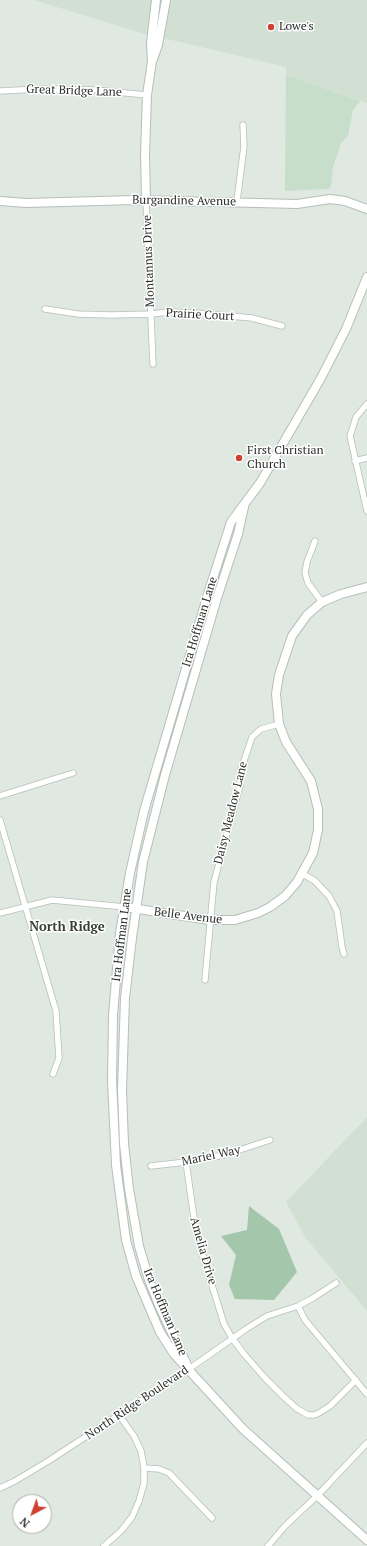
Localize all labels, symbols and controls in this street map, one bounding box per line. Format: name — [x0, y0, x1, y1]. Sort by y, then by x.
place label: Lowe's — [279, 20, 314, 34]
marker: Lowe's — [266, 22, 276, 32]
street label: Great Bridge Lane — [26, 82, 122, 100]
street label: Burgandine Avenue — [132, 193, 236, 209]
street label: Montannus Drive — [140, 214, 158, 308]
street label: Prairie Court — [165, 306, 235, 324]
place label: First Christian Church — [247, 444, 324, 472]
marker: First Christian Church — [234, 453, 244, 463]
street label: Ira Hoffman Lane — [179, 575, 221, 669]
street label: Daisy Meadow Lane — [211, 760, 251, 866]
street label: Ira Hoffman Lane — [109, 888, 135, 982]
street label: Belle Avenue — [153, 905, 223, 927]
district label: North Ridge — [29, 919, 105, 935]
street label: Mariel Way — [180, 1143, 242, 1169]
street label: Amelia Drive — [187, 1216, 219, 1286]
street label: Ira Hoffman Lane — [140, 1266, 190, 1358]
street label: North Ridge Boulevard — [83, 1363, 191, 1443]
north arrow — [12, 1494, 52, 1534]
text: N — [17, 1514, 33, 1530]

